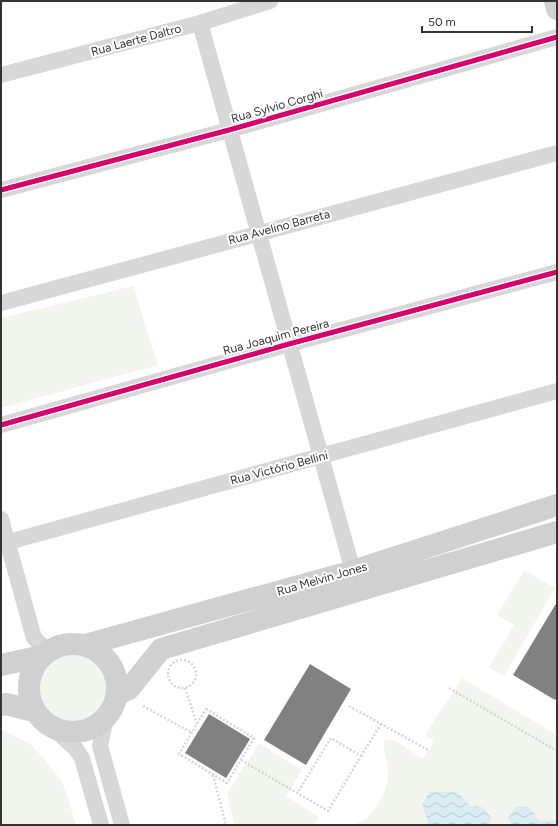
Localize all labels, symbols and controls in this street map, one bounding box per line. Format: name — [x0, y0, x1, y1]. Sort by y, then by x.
scale bar — [422, 8, 532, 34]
text: 50 m — [428, 15, 456, 29]
street label: Rua Laerte Daltro — [89, 21, 183, 59]
street label: Rua Sylvio Corghi — [230, 86, 324, 126]
street label: Rua Avelino Barreta — [227, 207, 331, 247]
street label: Rua Joaquim Pereira — [222, 316, 330, 358]
street label: Rua Victório Bellini — [229, 448, 329, 488]
street label: Rua Melvin Jones — [275, 559, 369, 599]

